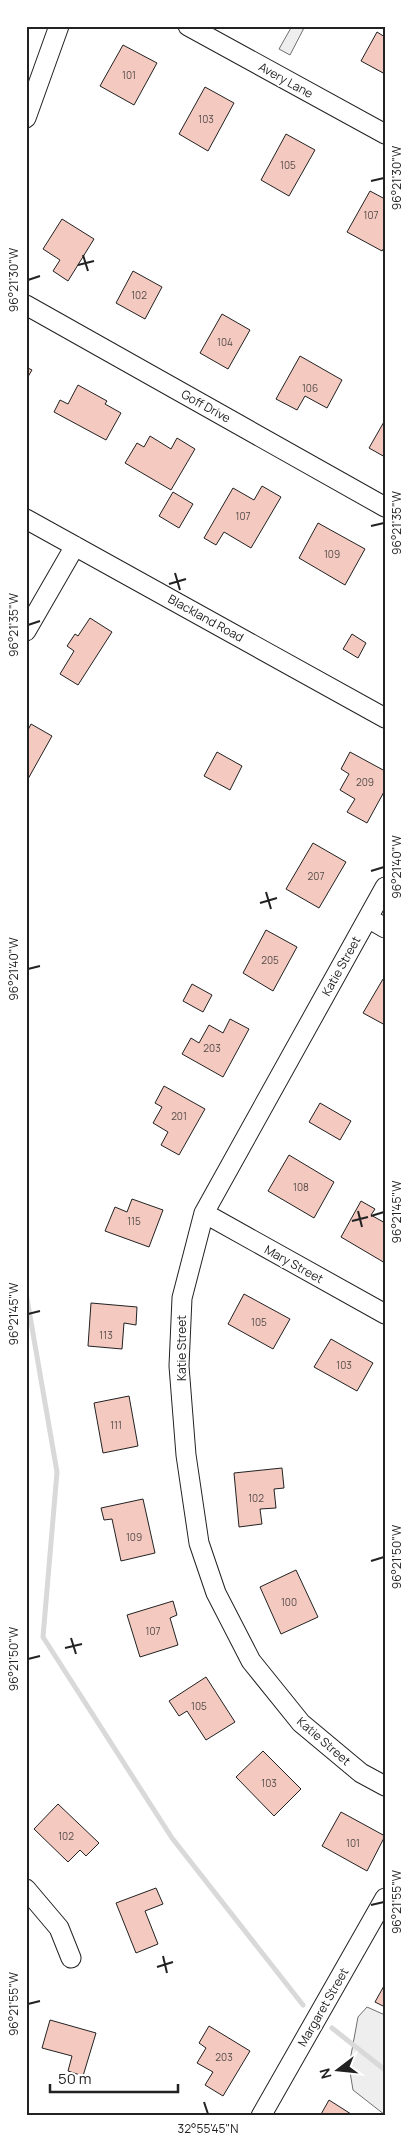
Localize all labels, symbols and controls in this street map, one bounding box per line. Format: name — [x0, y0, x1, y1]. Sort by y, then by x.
street label: Avery Lane — [256, 58, 316, 102]
house number: 101 — [122, 68, 136, 82]
house number: 103 — [198, 112, 214, 126]
text: 96°21'30"W — [388, 145, 405, 210]
house number: 105 — [280, 158, 296, 172]
house number: 107 — [363, 208, 379, 222]
text: 96°21'30"W — [5, 247, 22, 312]
house number: 102 — [131, 288, 147, 302]
house number: 104 — [217, 335, 233, 349]
house number: 106 — [302, 381, 318, 395]
street label: Goff Drive — [178, 385, 234, 427]
text: 96°21'35"W — [388, 490, 405, 555]
house number: 107 — [235, 509, 251, 523]
house number: 109 — [324, 547, 340, 561]
street label: Blackland Road — [165, 590, 247, 646]
text: 96°21'35"W — [5, 592, 22, 657]
house number: 209 — [356, 775, 374, 789]
text: 96°21'40"W — [388, 835, 405, 899]
house number: 207 — [308, 869, 324, 883]
street label: Katie Street — [318, 933, 365, 999]
text: 96°21'40"W — [5, 937, 22, 1001]
house number: 205 — [261, 953, 279, 967]
house number: 203 — [203, 1041, 221, 1055]
house number: 201 — [171, 1109, 187, 1123]
house number: 108 — [293, 1180, 309, 1194]
text: 96°21'45"W — [388, 1180, 405, 1243]
house number: 115 — [127, 1214, 141, 1228]
street label: Mary Street — [261, 1241, 327, 1287]
text: 96°21'45"W — [5, 1282, 22, 1345]
street label: Katie Street — [173, 1315, 190, 1381]
house number: 105 — [251, 1315, 267, 1329]
house number: 113 — [99, 1328, 113, 1342]
house number: 103 — [336, 1358, 352, 1372]
house number: 111 — [110, 1418, 122, 1432]
house number: 102 — [248, 1491, 264, 1505]
text: 96°21'50"W — [388, 1524, 405, 1589]
house number: 109 — [126, 1530, 142, 1544]
house number: 100 — [281, 1595, 297, 1609]
house number: 107 — [145, 1624, 161, 1638]
text: 96°21'50"W — [5, 1626, 22, 1691]
house number: 105 — [191, 1699, 207, 1713]
street label: Katie Street — [293, 1713, 355, 1769]
house number: 103 — [261, 1776, 277, 1790]
house number: 102 — [58, 1829, 74, 1843]
house number: 101 — [346, 1836, 360, 1850]
text: 96°21'55"W — [388, 1869, 405, 1934]
street label: Margaret Street — [294, 1964, 353, 2049]
text: 96°21'55"W — [5, 1971, 22, 2036]
north arrow — [314, 2044, 364, 2094]
house number: 203 — [215, 2050, 233, 2064]
scale bar — [50, 2062, 178, 2094]
text: N — [315, 2066, 336, 2081]
text: 50 m — [58, 2068, 92, 2089]
text: 32°55'45"N — [178, 2120, 238, 2137]

